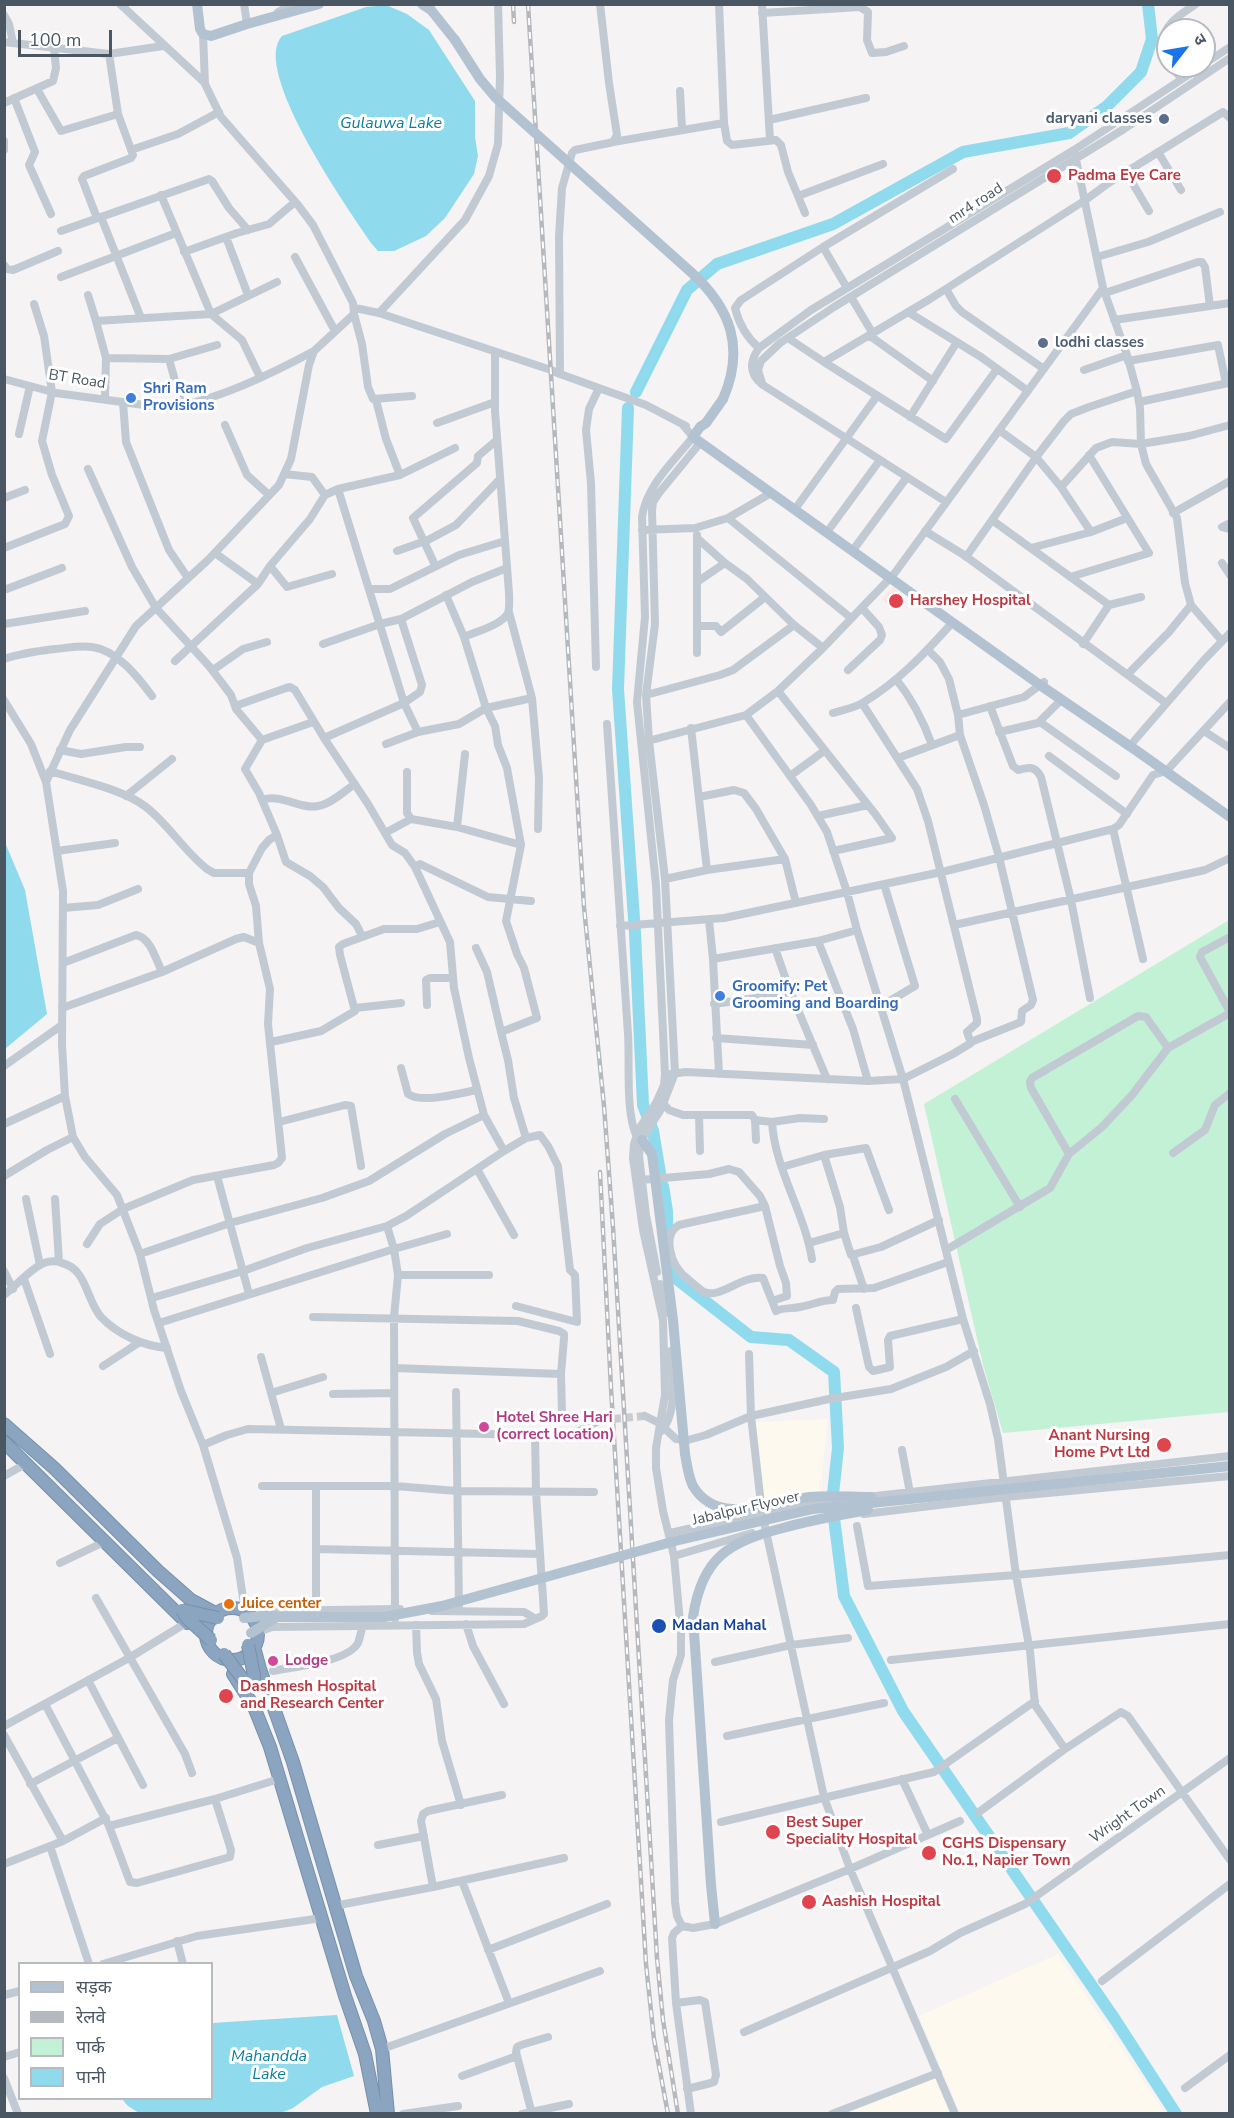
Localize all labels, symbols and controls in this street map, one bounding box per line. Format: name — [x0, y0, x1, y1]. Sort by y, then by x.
scale bar — [21, 18, 116, 56]
north arrow — [1156, 18, 1216, 78]
text: 100 m — [29, 28, 81, 52]
text: उ — [1188, 30, 1212, 49]
place label: daryani classes — [1046, 110, 1152, 128]
marker: daryani classes — [1157, 112, 1171, 126]
water label: Gulauwa Lake — [340, 114, 442, 134]
marker: Padma Eye Care — [1045, 167, 1063, 185]
place label: Padma Eye Care — [1068, 167, 1181, 185]
street label: mr4 road — [945, 180, 1007, 228]
place label: lodhi classes — [1055, 334, 1144, 352]
marker: lodhi classes — [1036, 336, 1050, 350]
street label: BT Road — [47, 367, 107, 393]
place label: Shri Ram Provisions — [143, 380, 214, 415]
marker: Shri Ram Provisions — [124, 391, 138, 405]
marker: Harshey Hospital — [887, 592, 905, 610]
place label: Harshey Hospital — [910, 592, 1031, 610]
place label: Groomify: Pet Grooming and Boarding — [732, 978, 899, 1013]
marker: Groomify: Pet Grooming and Boarding — [713, 989, 727, 1003]
place label: Hotel Shree Hari (correct location) — [496, 1409, 614, 1444]
marker: Hotel Shree Hari (correct location) — [477, 1420, 491, 1434]
place label: Anant Nursing Home Pvt Ltd — [1049, 1427, 1150, 1462]
marker: Anant Nursing Home Pvt Ltd — [1155, 1436, 1173, 1454]
street label: Jabalpur Flyover — [691, 1488, 801, 1530]
place label: Juice center — [241, 1595, 321, 1613]
marker: Juice center — [222, 1597, 236, 1611]
marker: Madan Mahal — [650, 1617, 668, 1635]
place label: Madan Mahal — [672, 1617, 766, 1635]
place label: Lodge — [285, 1652, 328, 1670]
marker: Lodge — [266, 1654, 280, 1668]
place label: Dashmesh Hospital and Research Center — [240, 1678, 384, 1713]
marker: Dashmesh Hospital and Research Center — [217, 1687, 235, 1705]
street label: Wright Town — [1087, 1782, 1169, 1848]
place label: Best Super Speciality Hospital — [786, 1814, 917, 1849]
marker: Best Super Speciality Hospital — [764, 1823, 782, 1841]
place label: CGHS Dispensary No.1, Napier Town — [942, 1835, 1071, 1870]
marker: CGHS Dispensary No.1, Napier Town — [920, 1844, 938, 1862]
marker: Aashish Hospital — [800, 1893, 818, 1911]
place label: Aashish Hospital — [822, 1893, 941, 1911]
legend — [18, 1962, 213, 2100]
text: सड़क — [76, 1975, 112, 1999]
text: रेलवे — [76, 2005, 106, 2029]
text: पार्क — [76, 2035, 105, 2059]
water label: Mahandda Lake — [231, 2047, 307, 2085]
text: पानी — [76, 2065, 106, 2089]

